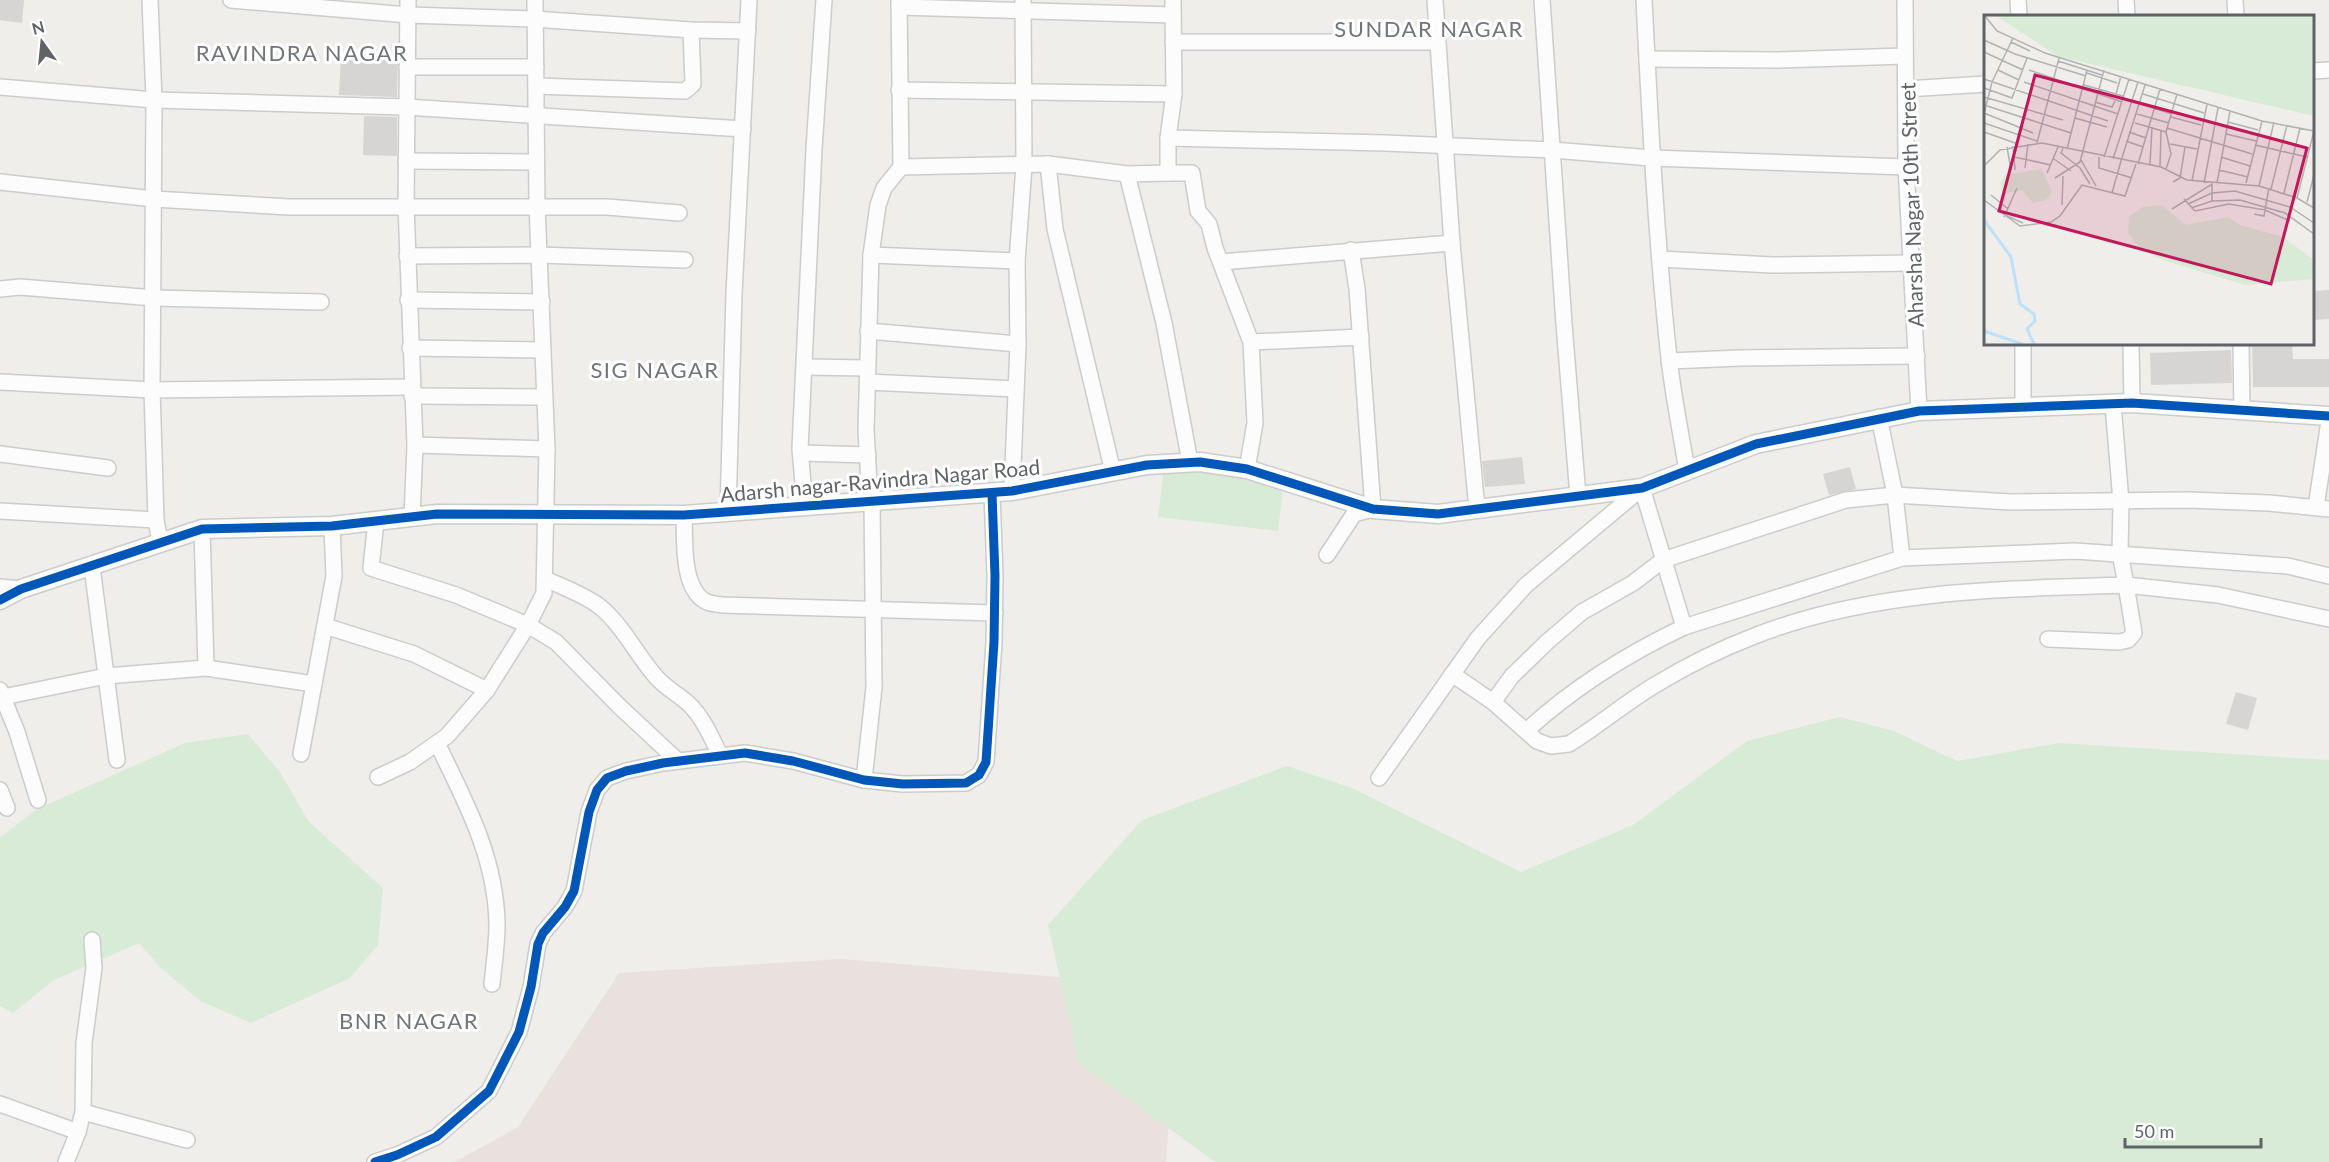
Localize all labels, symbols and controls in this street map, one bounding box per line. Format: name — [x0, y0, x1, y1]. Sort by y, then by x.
north arrow — [12, 12, 72, 72]
district label: SUNDAR NAGAR — [1334, 15, 1524, 42]
inset map — [1984, 15, 2314, 345]
text: N — [30, 16, 46, 38]
district label: RAVINDRA NAGAR — [196, 39, 408, 66]
street label: Aharsha Nagar 10th Street — [1894, 82, 1928, 328]
district label: SIG NAGAR — [590, 356, 720, 383]
street label: Adarsh nagar-Ravindra Nagar Road — [719, 454, 1041, 506]
district label: BNR NAGAR — [339, 1007, 479, 1034]
scale bar — [2125, 1111, 2262, 1149]
text: 50 m — [2134, 1120, 2174, 1142]

